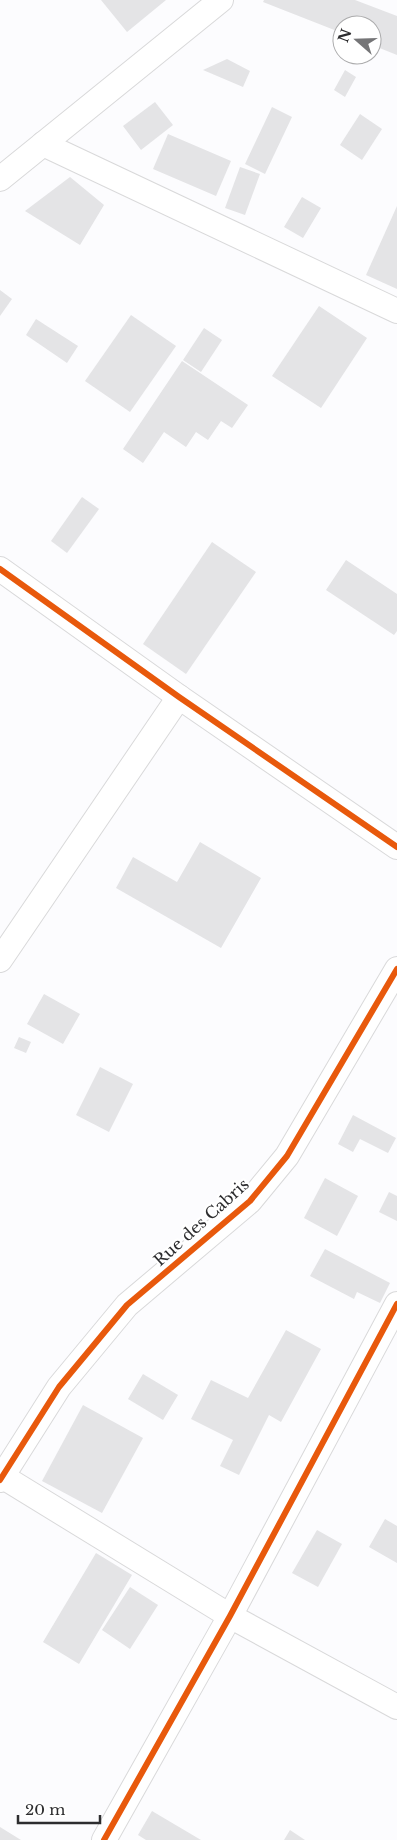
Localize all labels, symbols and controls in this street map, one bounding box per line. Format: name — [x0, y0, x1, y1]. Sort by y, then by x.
north arrow — [332, 15, 382, 65]
text: N — [334, 26, 355, 45]
street label: Rue des Cabris — [149, 1174, 253, 1270]
scale bar — [18, 1792, 100, 1824]
text: 20 m — [25, 1800, 65, 1819]

